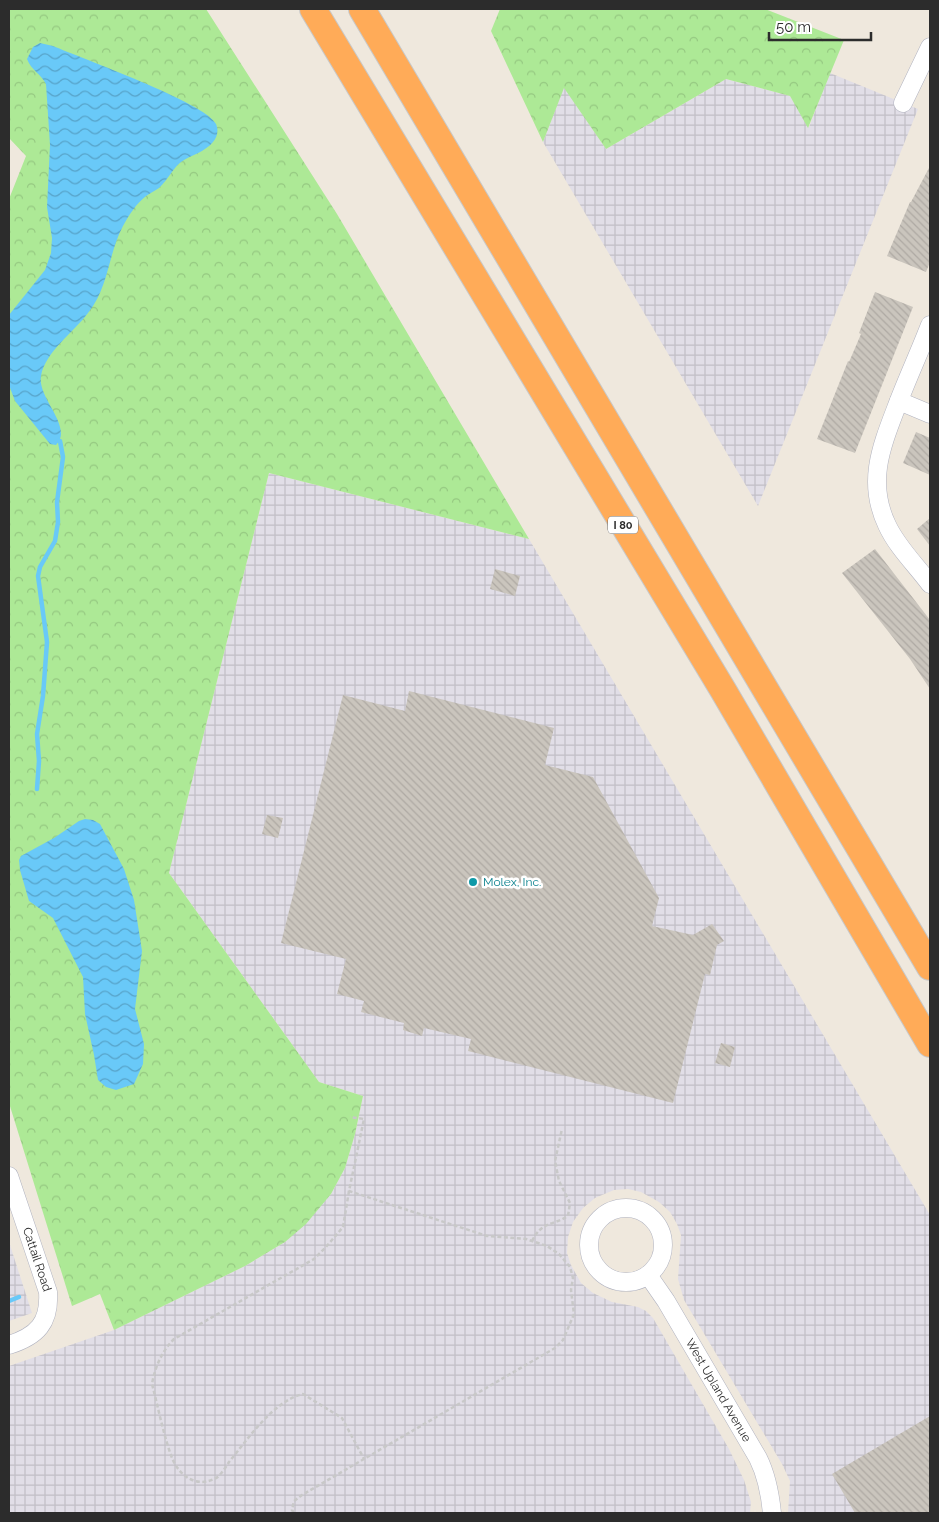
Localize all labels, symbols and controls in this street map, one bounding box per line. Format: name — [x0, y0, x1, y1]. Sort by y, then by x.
scale bar — [769, 10, 872, 42]
text: 50 m — [776, 18, 811, 36]
road number: I 80 — [608, 516, 638, 534]
place label: Molex, Inc. — [483, 875, 541, 889]
marker: Molex, Inc. — [467, 876, 479, 888]
street label: Cattail Road — [20, 1226, 54, 1293]
street label: West Upland Avenue — [683, 1336, 754, 1444]

